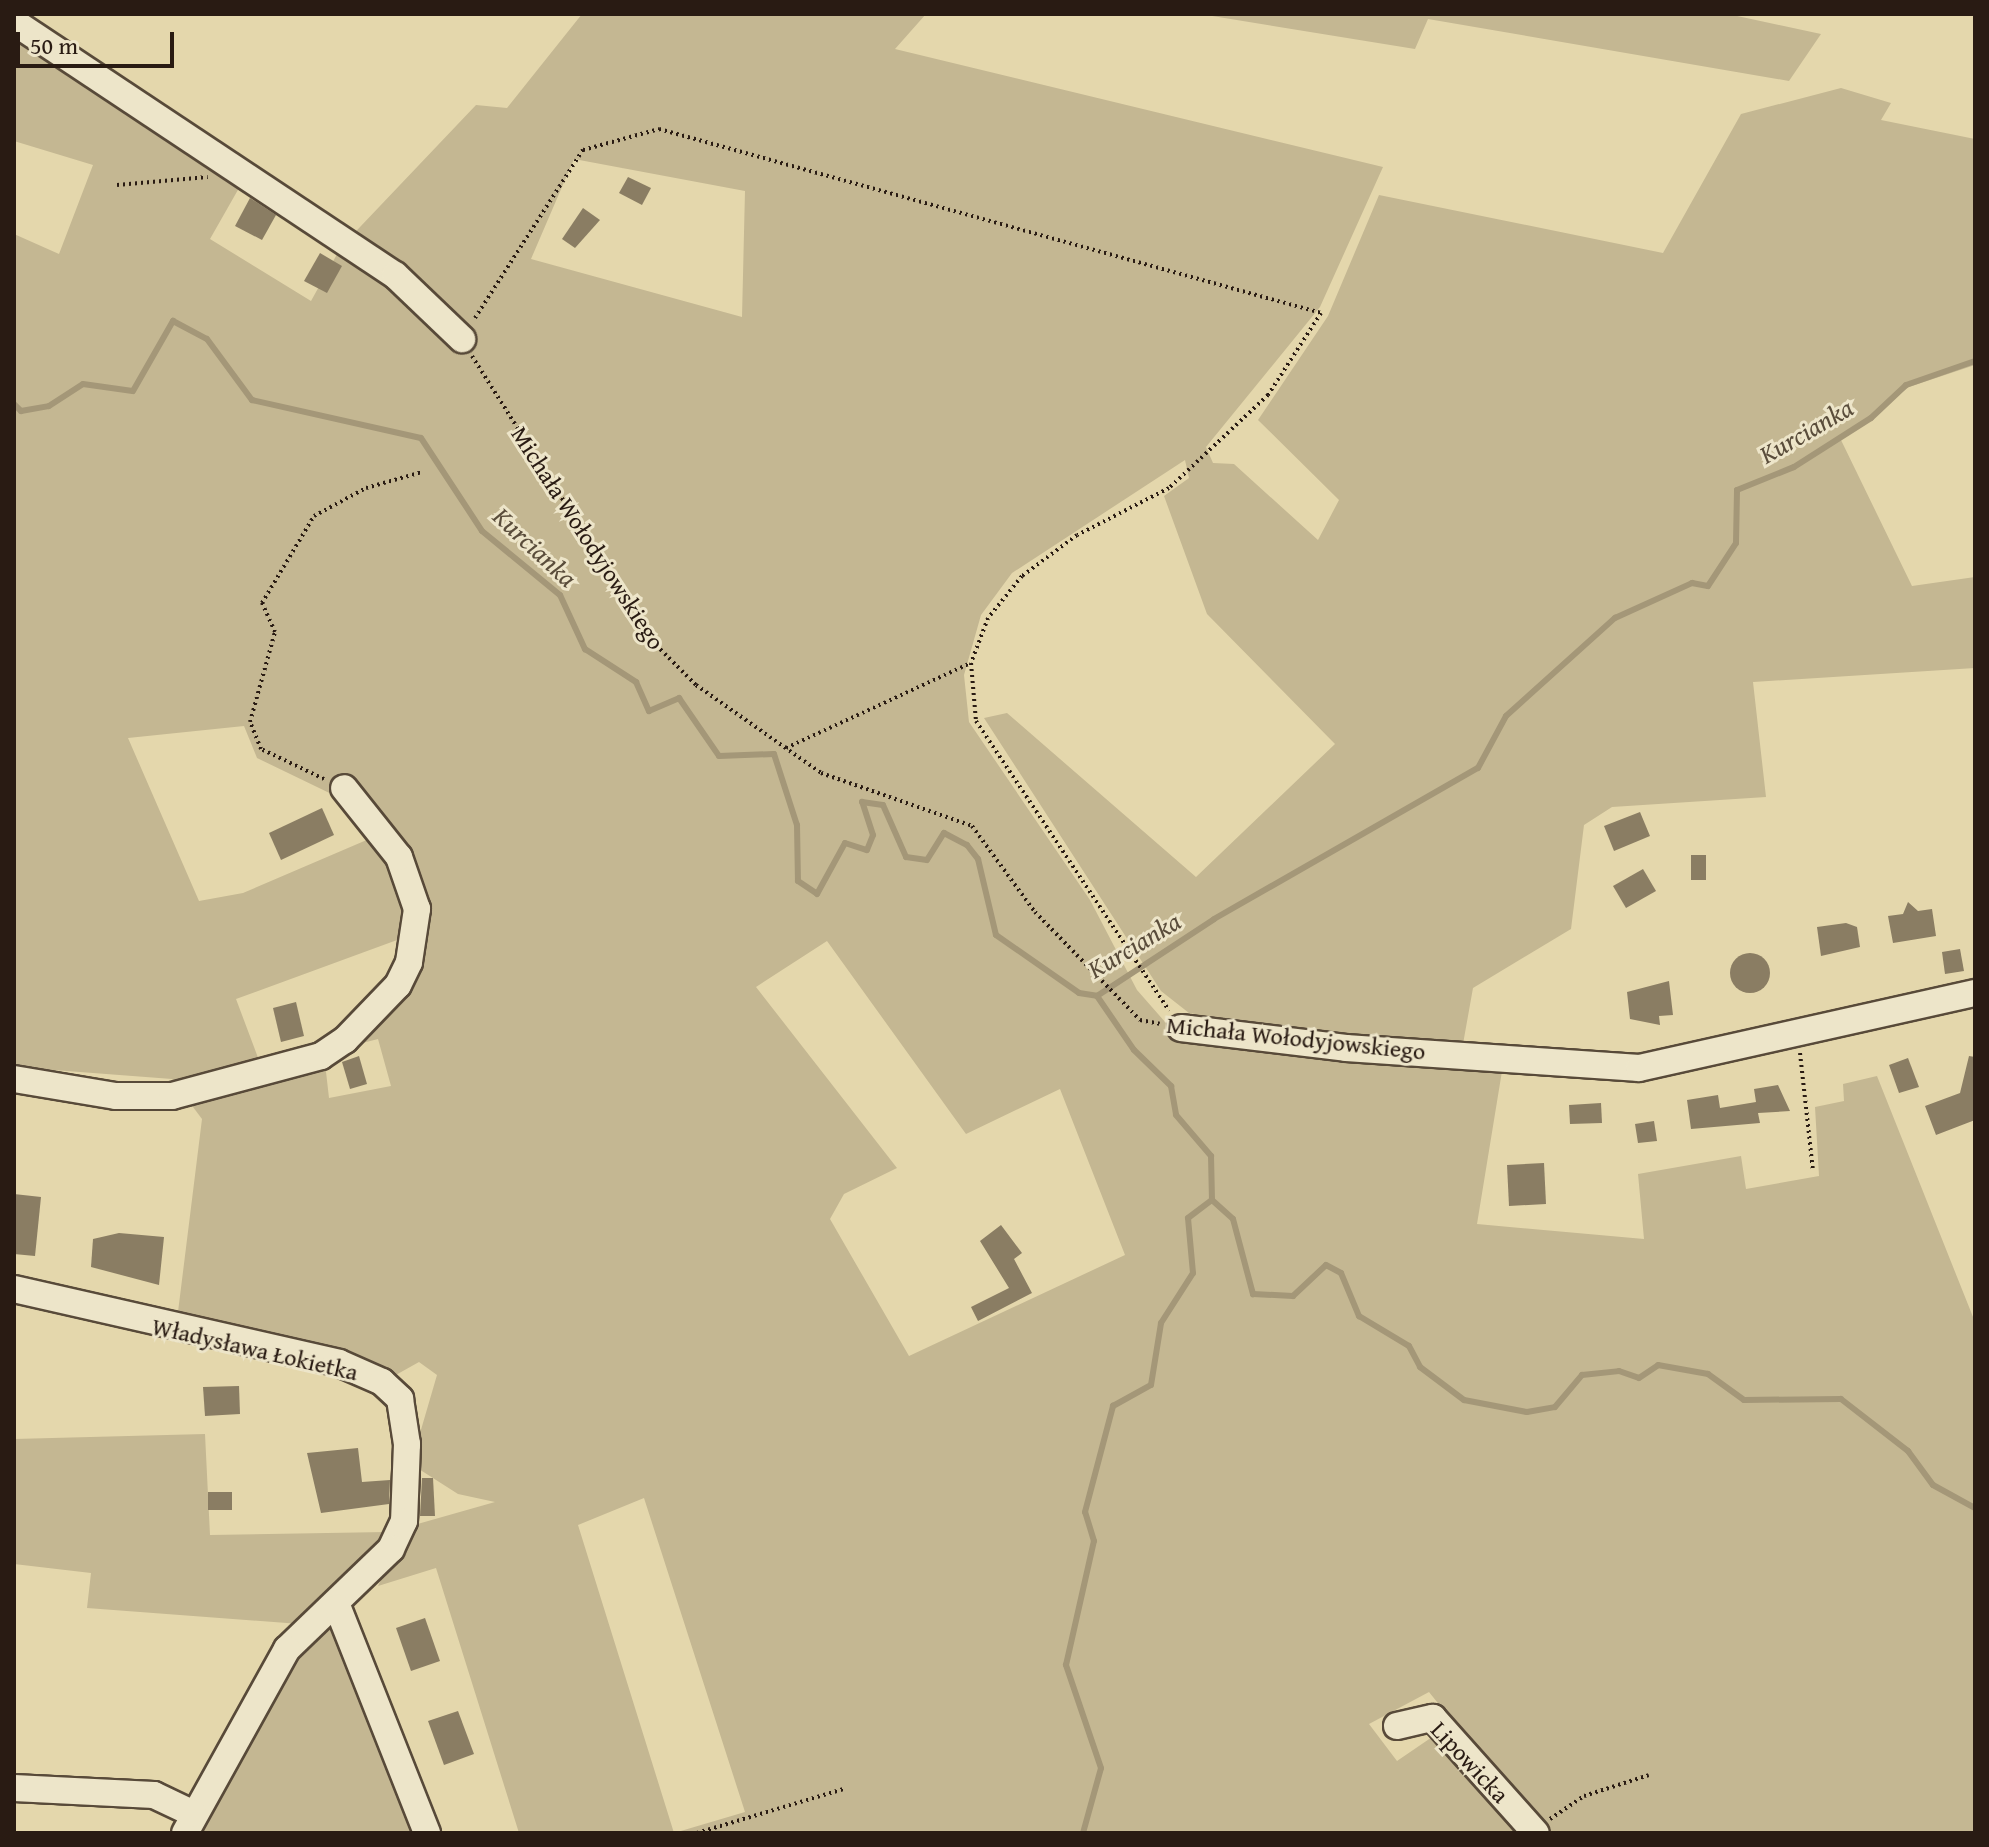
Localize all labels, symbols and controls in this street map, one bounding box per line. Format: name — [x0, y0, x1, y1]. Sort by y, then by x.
scale bar — [20, 16, 178, 66]
text: 50 m — [30, 28, 78, 63]
water label: Kurcianka — [1754, 392, 1858, 470]
street label: Michała Wołodyjowskiego — [505, 421, 671, 655]
water label: Kurcianka — [487, 500, 583, 594]
water label: Kurcianka — [1082, 905, 1186, 985]
street label: Michała Wołodyjowskiego — [1165, 1010, 1427, 1066]
street label: Władysława Łokietka — [149, 1311, 361, 1387]
street label: Lipowicka — [1425, 1715, 1515, 1809]

